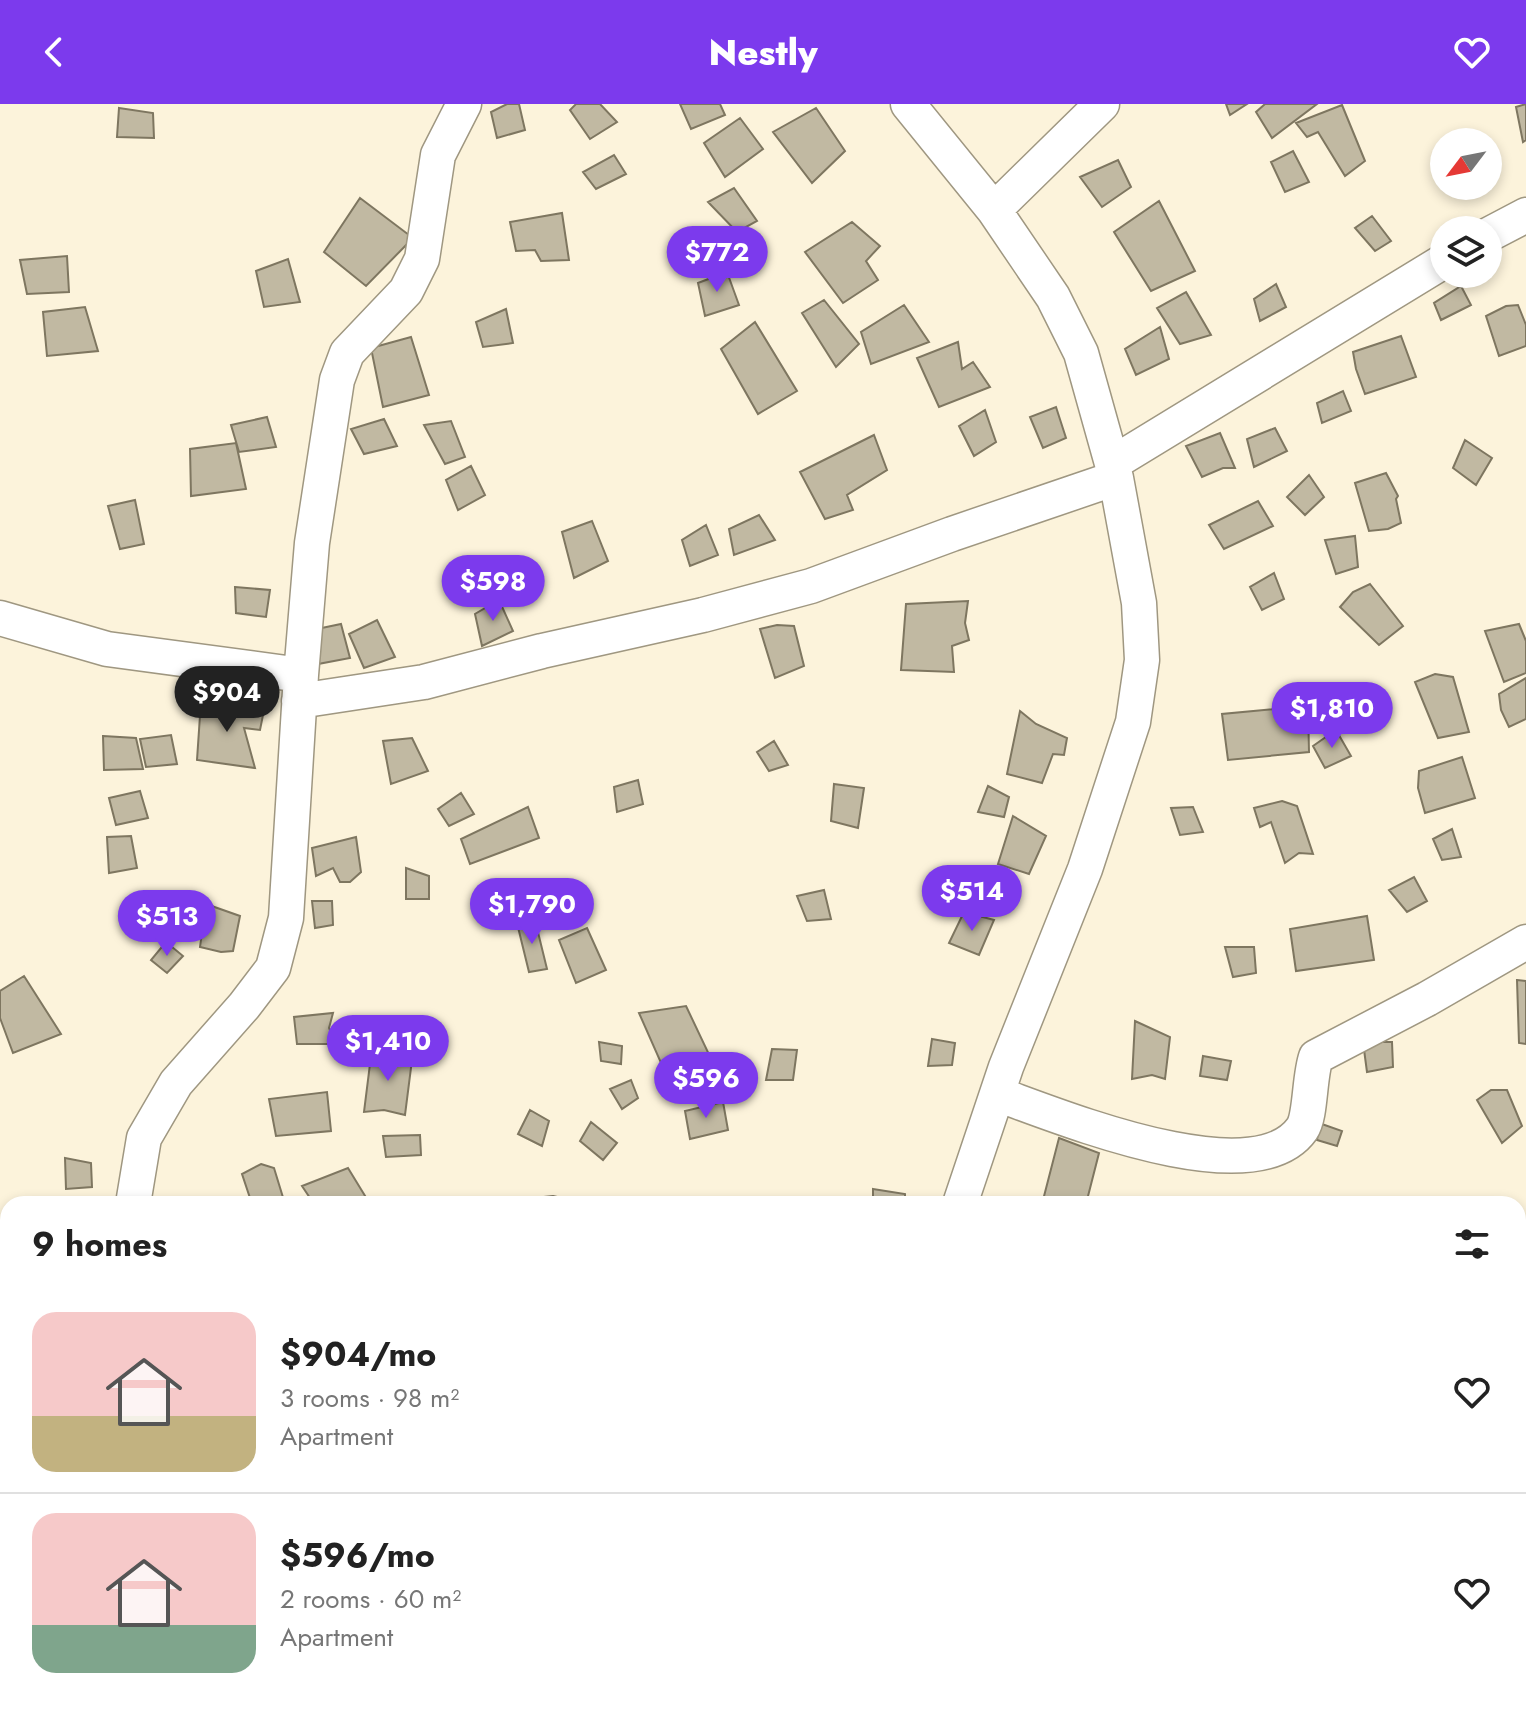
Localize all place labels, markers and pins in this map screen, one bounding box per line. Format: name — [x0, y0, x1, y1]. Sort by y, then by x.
pin: $772 — [670, 226, 764, 294]
pin: $598 — [446, 555, 540, 623]
pin: $904 — [180, 666, 274, 734]
pin: $1,810 — [1267, 682, 1397, 750]
pin: $514 — [925, 865, 1019, 933]
pin: $1,790 — [467, 878, 597, 946]
pin: $513 — [120, 890, 214, 958]
pin: $1,410 — [323, 1015, 453, 1083]
pin: $596 — [659, 1052, 753, 1120]

